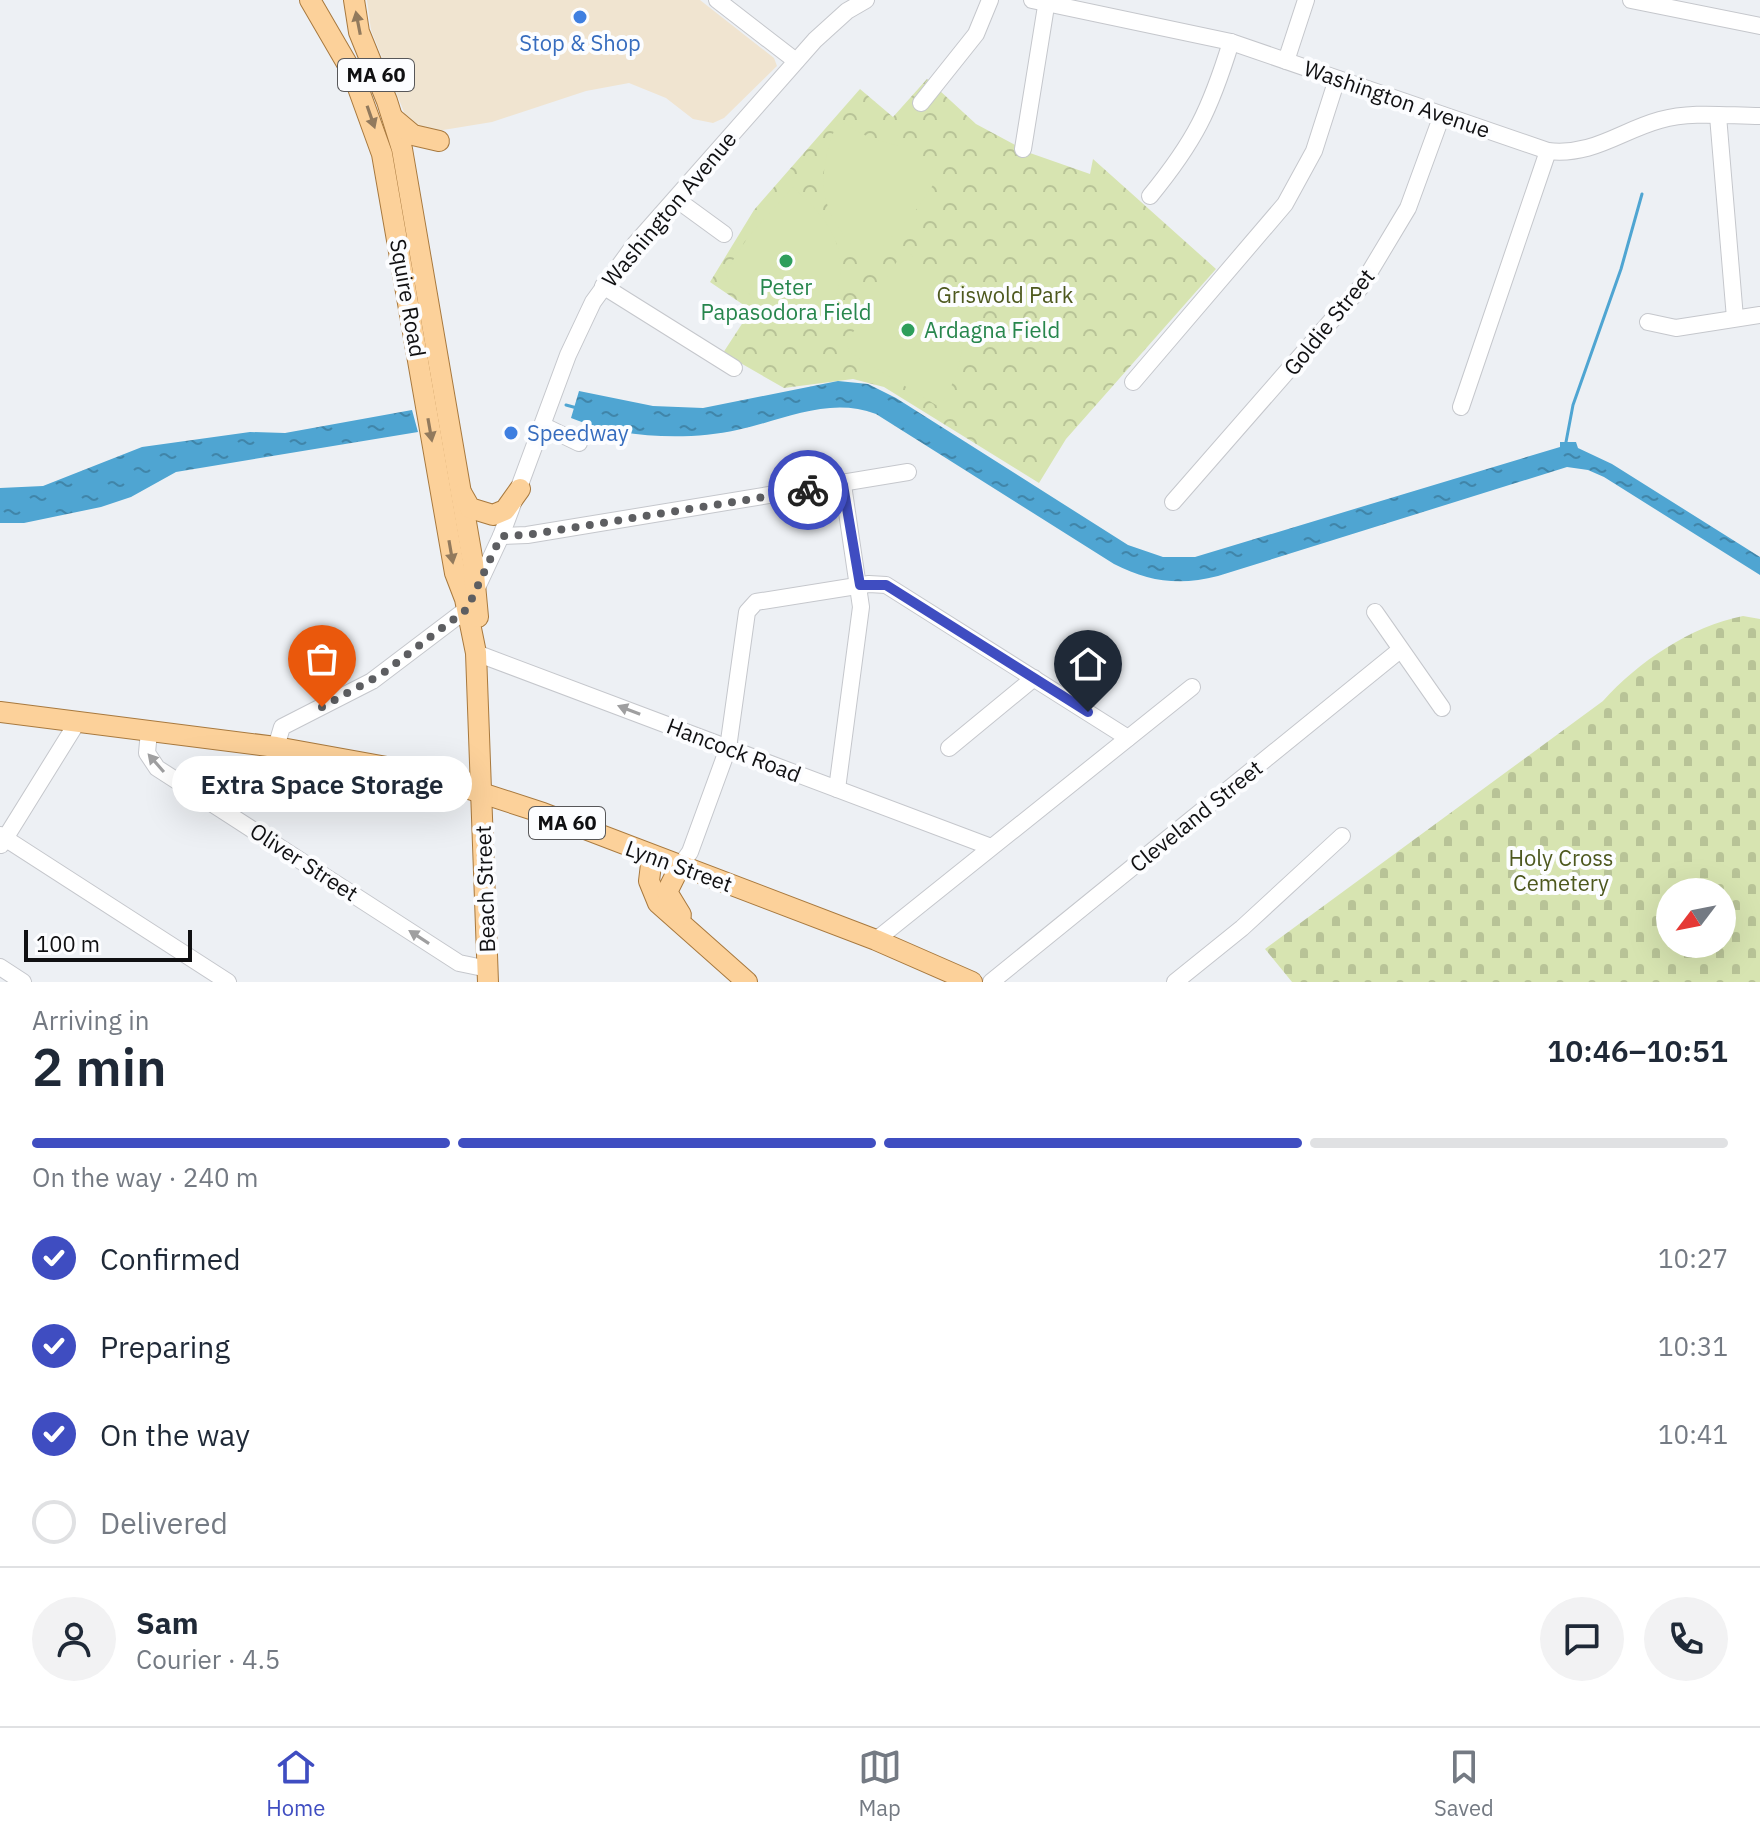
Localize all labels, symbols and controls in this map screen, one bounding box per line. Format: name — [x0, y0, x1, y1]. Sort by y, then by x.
marker: Stop & Shop — [571, 8, 589, 26]
one-way arrow — [351, 11, 363, 36]
place label: Stop & Shop — [519, 28, 641, 57]
street label: Washington Avenue — [1300, 53, 1494, 144]
road number: MA 60 — [338, 59, 414, 91]
one-way arrow — [365, 105, 377, 129]
street label: Washington Avenue — [595, 125, 742, 293]
street label: Squire Road — [384, 237, 433, 359]
marker: Peter Papasodora Field — [777, 252, 795, 270]
street label: Goldie Street — [1277, 262, 1381, 381]
place label: Peter Papasodora Field — [700, 272, 872, 326]
park label: Griswold Park — [937, 280, 1074, 309]
place label: Ardagna Field — [924, 315, 1060, 344]
marker: Ardagna Field — [899, 321, 917, 339]
one-way arrow — [425, 418, 437, 443]
place label: Speedway — [527, 418, 629, 447]
marker: Speedway — [502, 424, 520, 442]
courier — [768, 450, 848, 530]
icon: bike — [786, 468, 830, 512]
one-way arrow — [446, 540, 458, 565]
pin — [288, 625, 356, 707]
pin — [1054, 630, 1122, 712]
icon: bag — [300, 637, 344, 681]
icon: home — [1066, 642, 1110, 686]
one-way arrow — [617, 703, 641, 716]
street label: Hancock Road — [663, 711, 805, 788]
one-way arrow — [147, 753, 165, 773]
street label: Cleveland Street — [1123, 753, 1268, 878]
callout: Extra Space Storage — [172, 755, 472, 811]
text: Extra Space Storage — [201, 767, 443, 801]
road number: MA 60 — [529, 807, 605, 839]
street label: Oliver Street — [245, 816, 364, 907]
street label: Beach Street — [468, 825, 501, 953]
street label: Lynn Street — [622, 833, 737, 898]
park label: Holy Cross Cemetery — [1508, 843, 1614, 897]
north arrow — [1656, 878, 1736, 958]
map controls — [1656, 878, 1736, 958]
scale bar — [24, 926, 192, 962]
text: 100 m — [36, 929, 100, 958]
one-way arrow — [408, 929, 429, 944]
text: Arriving in — [32, 1003, 149, 1037]
text: 10:46–10:51 — [1547, 1031, 1728, 1070]
text: 2 min — [32, 1033, 167, 1100]
text: On the way · 240 m — [32, 1160, 258, 1194]
icon: check — [32, 1236, 76, 1280]
text: Confirmed — [100, 1239, 241, 1278]
text: 10:27 — [1658, 1241, 1728, 1275]
icon: check — [32, 1324, 76, 1368]
text: Preparing — [100, 1327, 230, 1366]
text: 10:31 — [1658, 1329, 1728, 1363]
icon: check — [32, 1412, 76, 1456]
text: On the way — [100, 1415, 250, 1454]
text: 10:41 — [1658, 1417, 1728, 1451]
text: Delivered — [100, 1503, 228, 1542]
button: person — [32, 1597, 116, 1681]
button: chat — [1540, 1597, 1624, 1681]
button: phone — [1644, 1597, 1728, 1681]
text: Sam — [136, 1603, 199, 1642]
text: Courier · 4.5 — [136, 1642, 280, 1676]
tab: Home — [266, 1745, 325, 1822]
tab: Map — [858, 1745, 902, 1822]
tab: Saved — [1434, 1745, 1494, 1822]

